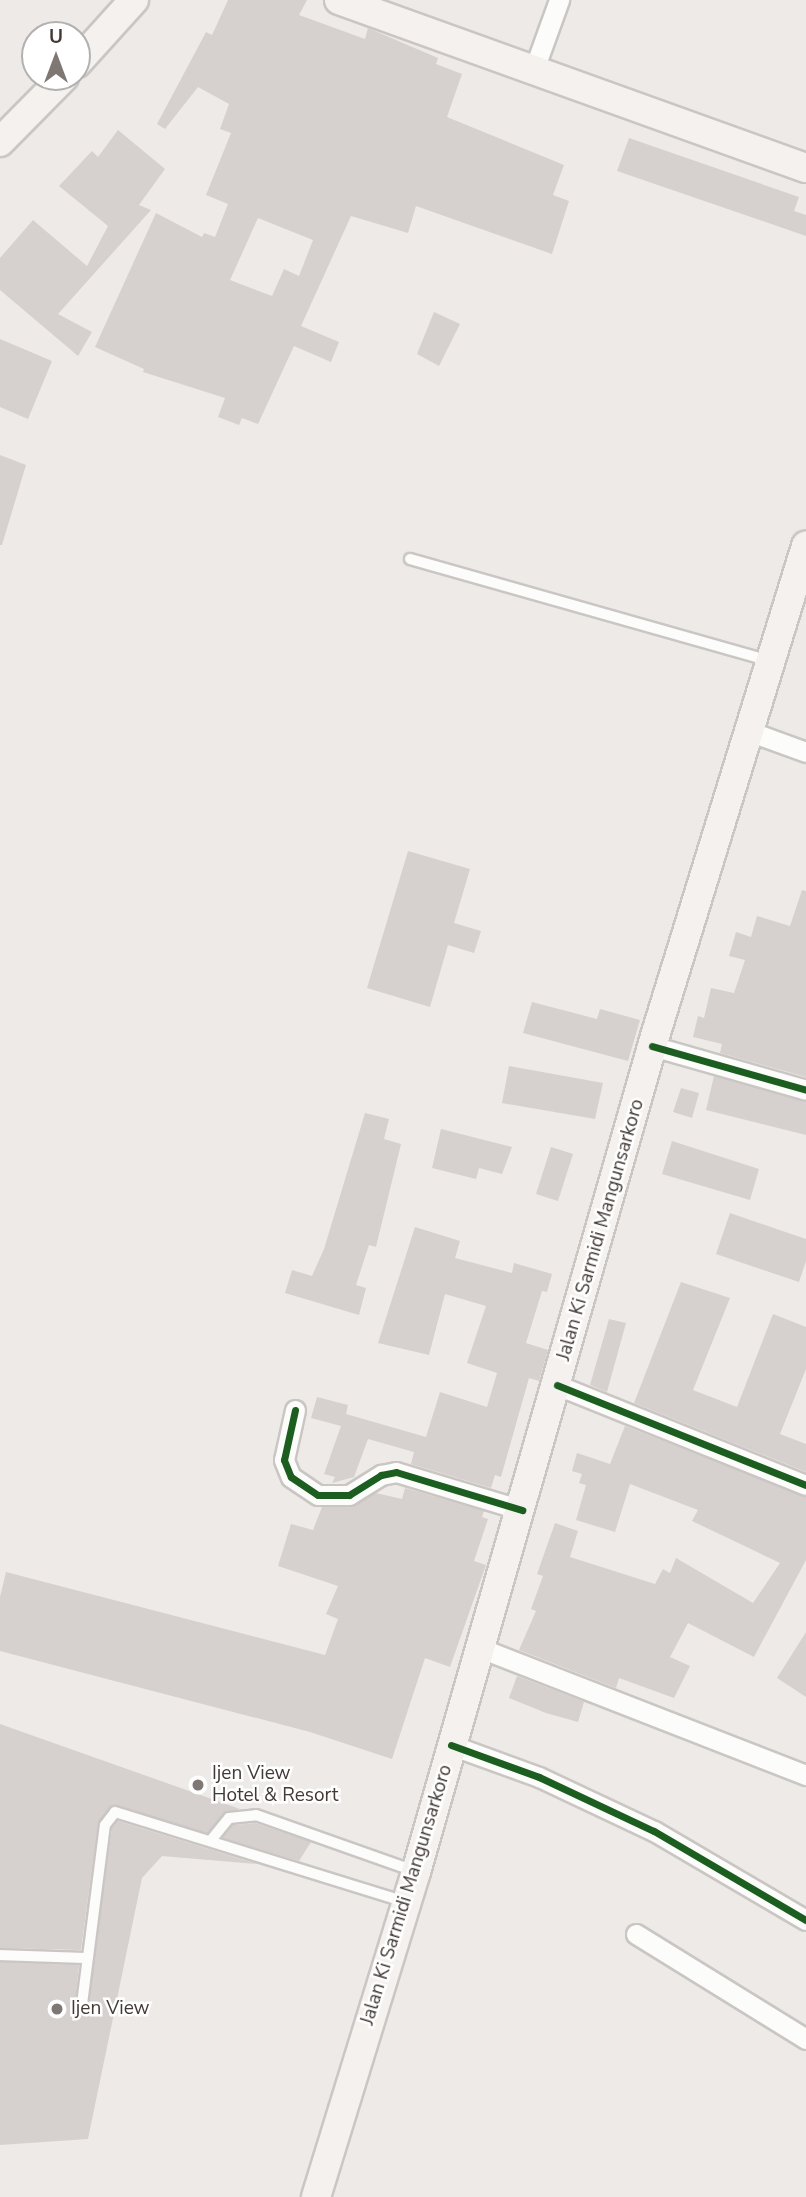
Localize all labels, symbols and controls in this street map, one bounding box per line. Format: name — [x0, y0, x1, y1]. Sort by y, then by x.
north arrow — [21, 21, 91, 91]
text: U — [49, 24, 63, 50]
street label: Jalan Ki Sarmidi Mangunsarkoro — [553, 1097, 649, 1363]
street label: Jalan Ki Sarmidi Mangunsarkoro — [356, 1762, 458, 2028]
place label: Ijen View Hotel & Resort — [212, 1763, 338, 1807]
marker: Ijen View Hotel & Resort — [190, 1777, 206, 1793]
place label: Ijen View — [71, 1998, 150, 2020]
marker: Ijen View — [49, 2001, 65, 2017]

